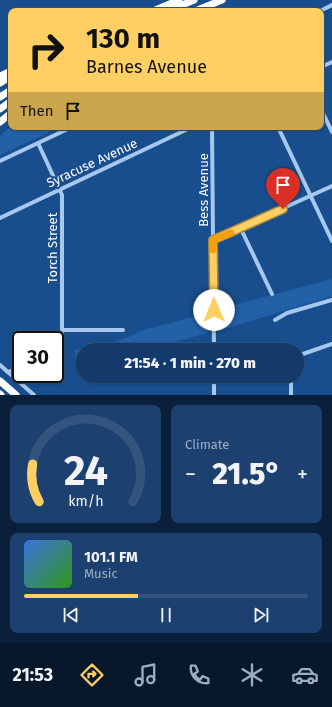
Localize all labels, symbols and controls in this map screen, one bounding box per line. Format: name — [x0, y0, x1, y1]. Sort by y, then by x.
text: 130 m — [86, 22, 160, 55]
icon: right — [20, 24, 72, 76]
text: Barnes Avenue — [86, 56, 207, 78]
icon: arrive — [62, 100, 84, 122]
text: Then — [20, 102, 54, 120]
street label: Syracuse Avenue — [44, 135, 140, 191]
street label: Bess Avenue — [196, 153, 211, 227]
pin — [266, 168, 300, 209]
icon: arrive — [272, 174, 294, 196]
street label: Torch Street — [45, 212, 60, 283]
position arrow — [193, 289, 235, 331]
speed limit sign: 30 — [12, 331, 64, 383]
text: 21:54 · 1 min · 270 m — [124, 354, 256, 372]
text: Climate — [185, 437, 229, 452]
text: 24 — [64, 446, 107, 496]
text: 21.5° — [212, 456, 281, 492]
text: − — [185, 461, 196, 488]
text: + — [297, 461, 308, 488]
text: km/h — [68, 493, 103, 510]
text: 101.1 FM — [84, 548, 138, 566]
text: Music — [84, 566, 118, 581]
icon: previous — [60, 604, 82, 626]
icon: pause — [155, 604, 177, 626]
icon: next — [250, 604, 272, 626]
icon: directions — [78, 661, 106, 689]
icon: music — [132, 661, 160, 689]
icon: phone — [185, 661, 213, 689]
icon: climate — [238, 661, 266, 689]
icon: car — [291, 661, 319, 689]
text: 21:53 — [13, 664, 53, 686]

